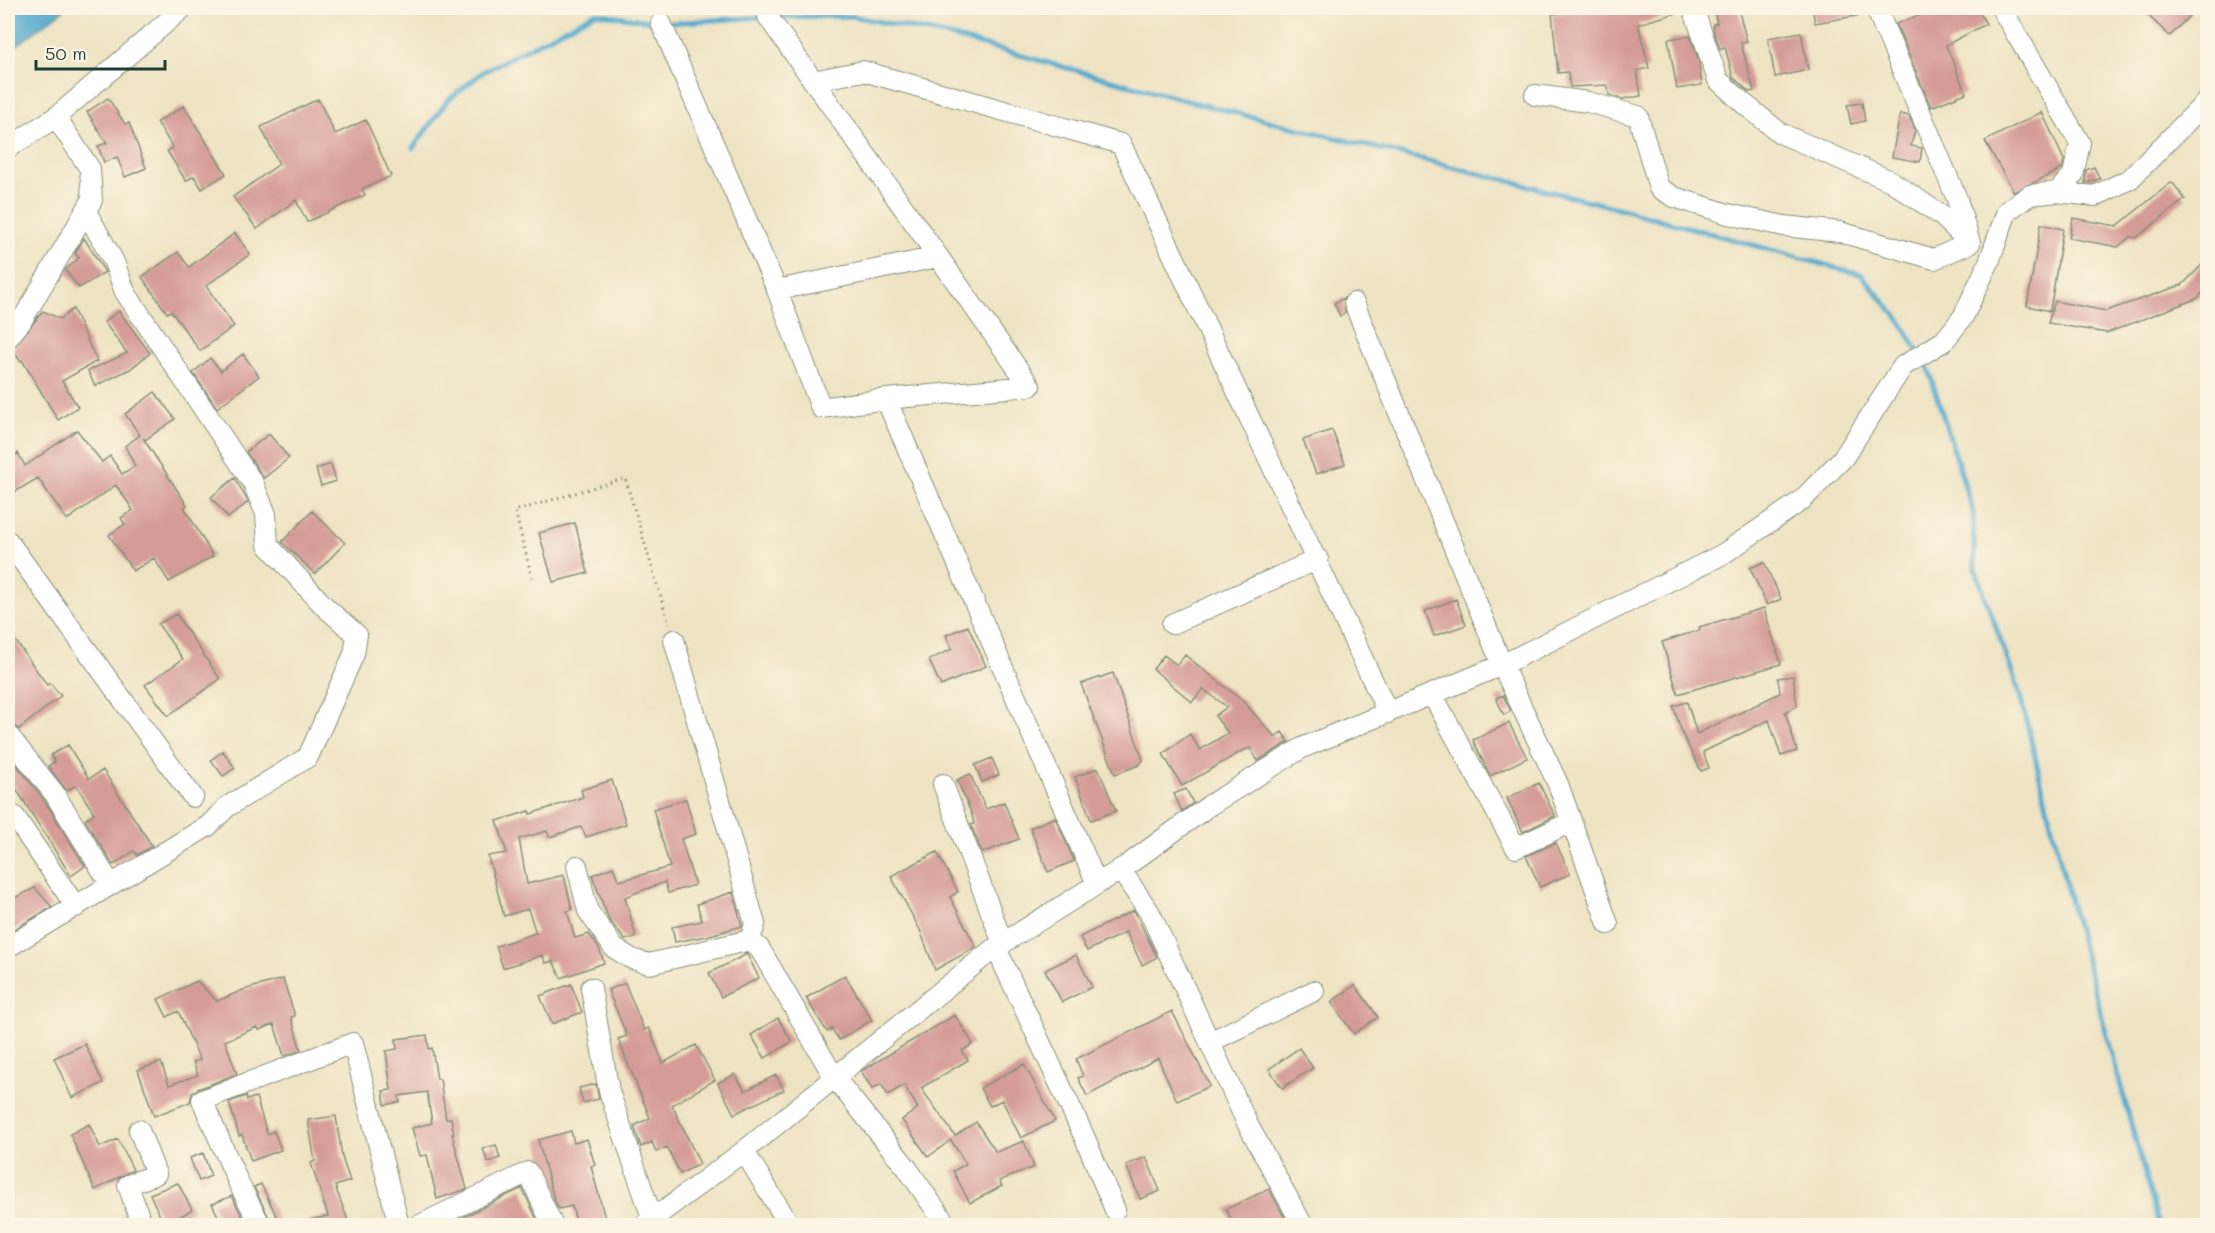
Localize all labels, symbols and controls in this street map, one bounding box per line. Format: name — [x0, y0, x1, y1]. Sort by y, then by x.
scale bar — [36, 33, 165, 71]
text: 50 m — [45, 41, 87, 65]

